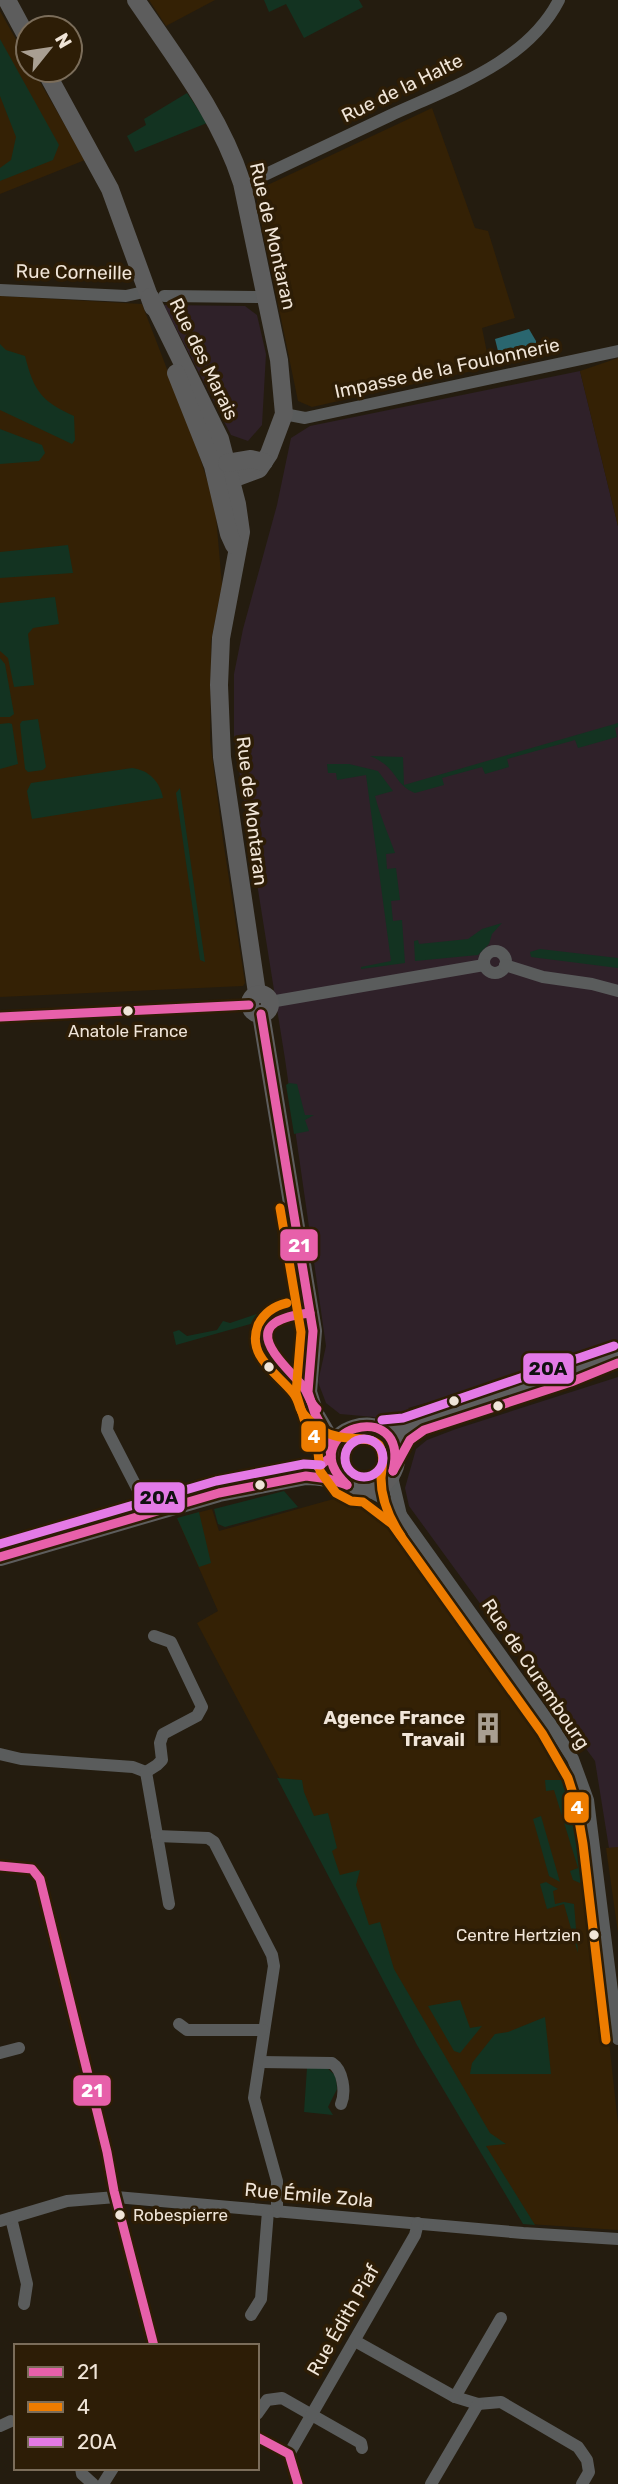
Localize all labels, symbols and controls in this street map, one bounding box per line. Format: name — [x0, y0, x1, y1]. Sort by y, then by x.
north arrow — [14, 14, 84, 84]
text: N — [50, 29, 77, 52]
street label: Rue de la Halte — [338, 49, 466, 127]
street label: Rue de Montaran — [245, 160, 301, 312]
street label: Rue Corneille — [16, 259, 132, 285]
street label: Rue des Marais — [165, 294, 243, 424]
street label: Impasse de la Foulonnerie — [332, 333, 562, 403]
street label: Rue de Montaran — [231, 735, 273, 887]
marker: Anatole France — [121, 1004, 135, 1018]
place label: Anatole France — [68, 1021, 188, 1041]
line badge: 21 — [279, 1228, 319, 1262]
text: 21 — [288, 1234, 310, 1257]
line badge: 20A — [522, 1352, 575, 1385]
text: 20A — [529, 1357, 568, 1380]
unlabelled marker — [262, 1360, 276, 1374]
unlabelled marker — [447, 1394, 461, 1408]
unlabelled marker — [491, 1399, 505, 1413]
line badge: 4 — [300, 1420, 327, 1453]
text: 4 — [308, 1425, 321, 1448]
unlabelled marker — [253, 1478, 267, 1492]
line badge: 20A — [133, 1481, 186, 1514]
text: 20A — [140, 1486, 179, 1509]
street label: Rue de Curembourg — [477, 1594, 595, 1754]
place label: Agence France Travail — [323, 1706, 465, 1751]
building icon: Agence France Travail — [471, 1711, 505, 1745]
line badge: 4 — [563, 1791, 590, 1824]
text: 4 — [571, 1796, 584, 1819]
place label: Centre Hertzien — [456, 1925, 581, 1945]
marker: Centre Hertzien — [587, 1928, 601, 1942]
line badge: 21 — [72, 2074, 112, 2107]
text: 21 — [81, 2079, 103, 2102]
street label: Rue Émile Zola — [244, 2178, 374, 2212]
place label: Robespierre — [133, 2205, 228, 2225]
marker: Robespierre — [113, 2208, 127, 2222]
street label: Rue Édith Piaf — [302, 2260, 384, 2380]
legend — [14, 2344, 259, 2470]
text: 21 — [77, 2359, 98, 2384]
text: 4 — [77, 2394, 90, 2419]
text: 20A — [77, 2429, 117, 2454]

